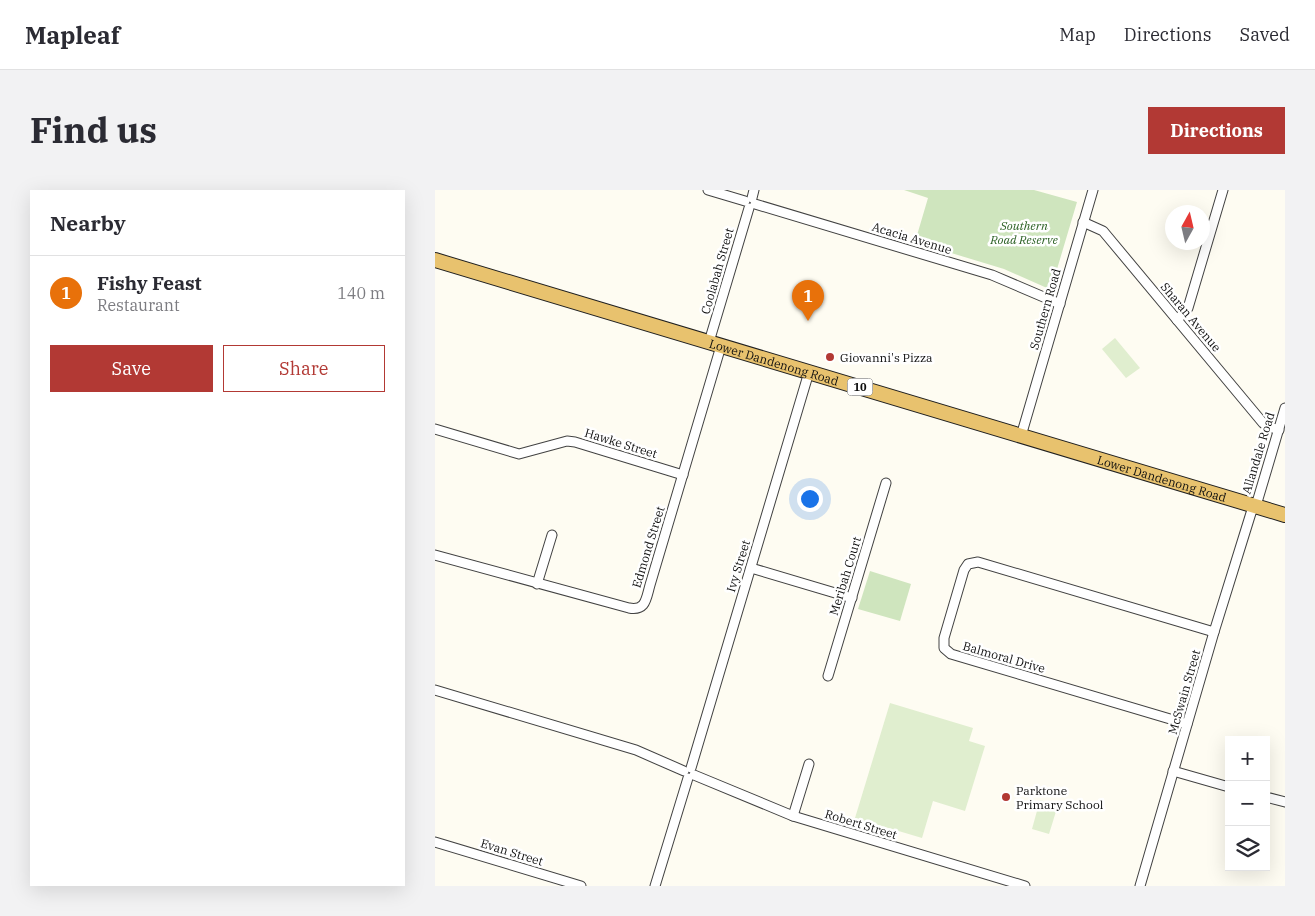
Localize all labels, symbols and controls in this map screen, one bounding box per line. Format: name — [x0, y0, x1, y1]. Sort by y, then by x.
text: Mapleaf — [25, 19, 120, 51]
text: Map — [1059, 23, 1096, 46]
text: Directions — [1124, 23, 1212, 46]
text: Saved — [1240, 23, 1290, 46]
text: Find us — [30, 107, 157, 153]
button: Directions — [1148, 107, 1285, 154]
north arrow — [1165, 205, 1210, 250]
text: Nearby — [50, 209, 126, 237]
park label: Southern Road Reserve — [989, 218, 1058, 247]
street label: Acacia Avenue — [870, 219, 954, 257]
street label: Coolabah Street — [697, 226, 737, 316]
street label: Southern Road — [1026, 267, 1064, 351]
text: Fishy Feast — [97, 271, 202, 295]
street label: Sharan Avenue — [1158, 279, 1224, 355]
pin: 1 — [792, 280, 824, 321]
text: 1 — [61, 283, 71, 303]
text: 140 m — [337, 283, 385, 303]
text: Restaurant — [97, 295, 180, 315]
street label: Lower Dandenong Road — [708, 335, 840, 388]
button: Save — [50, 345, 213, 392]
button: Share — [223, 345, 385, 392]
place label: Giovanni's Pizza — [840, 350, 933, 365]
marker: Giovanni's Pizza — [824, 351, 836, 363]
road number: 10 — [847, 378, 873, 396]
street label: Allandale Road — [1238, 410, 1278, 496]
street label: Hawke Street — [583, 425, 659, 461]
street label: Lower Dandenong Road — [1096, 452, 1228, 505]
your location — [797, 486, 823, 512]
street label: Edmond Street — [628, 504, 668, 590]
street label: Meribah Court — [826, 535, 864, 617]
street label: Ivy Street — [723, 538, 753, 594]
street label: Balmoral Drive — [961, 638, 1047, 676]
street label: McSwain Street — [1165, 648, 1203, 736]
map controls — [1225, 736, 1270, 871]
button: + — [1225, 736, 1270, 781]
button: − — [1225, 781, 1270, 826]
place label: Parktone Primary School — [1016, 783, 1104, 812]
marker: Parktone Primary School — [1000, 791, 1012, 803]
street label: Robert Street — [823, 806, 899, 842]
button: layers — [1225, 826, 1270, 871]
street label: Evan Street — [479, 835, 545, 869]

